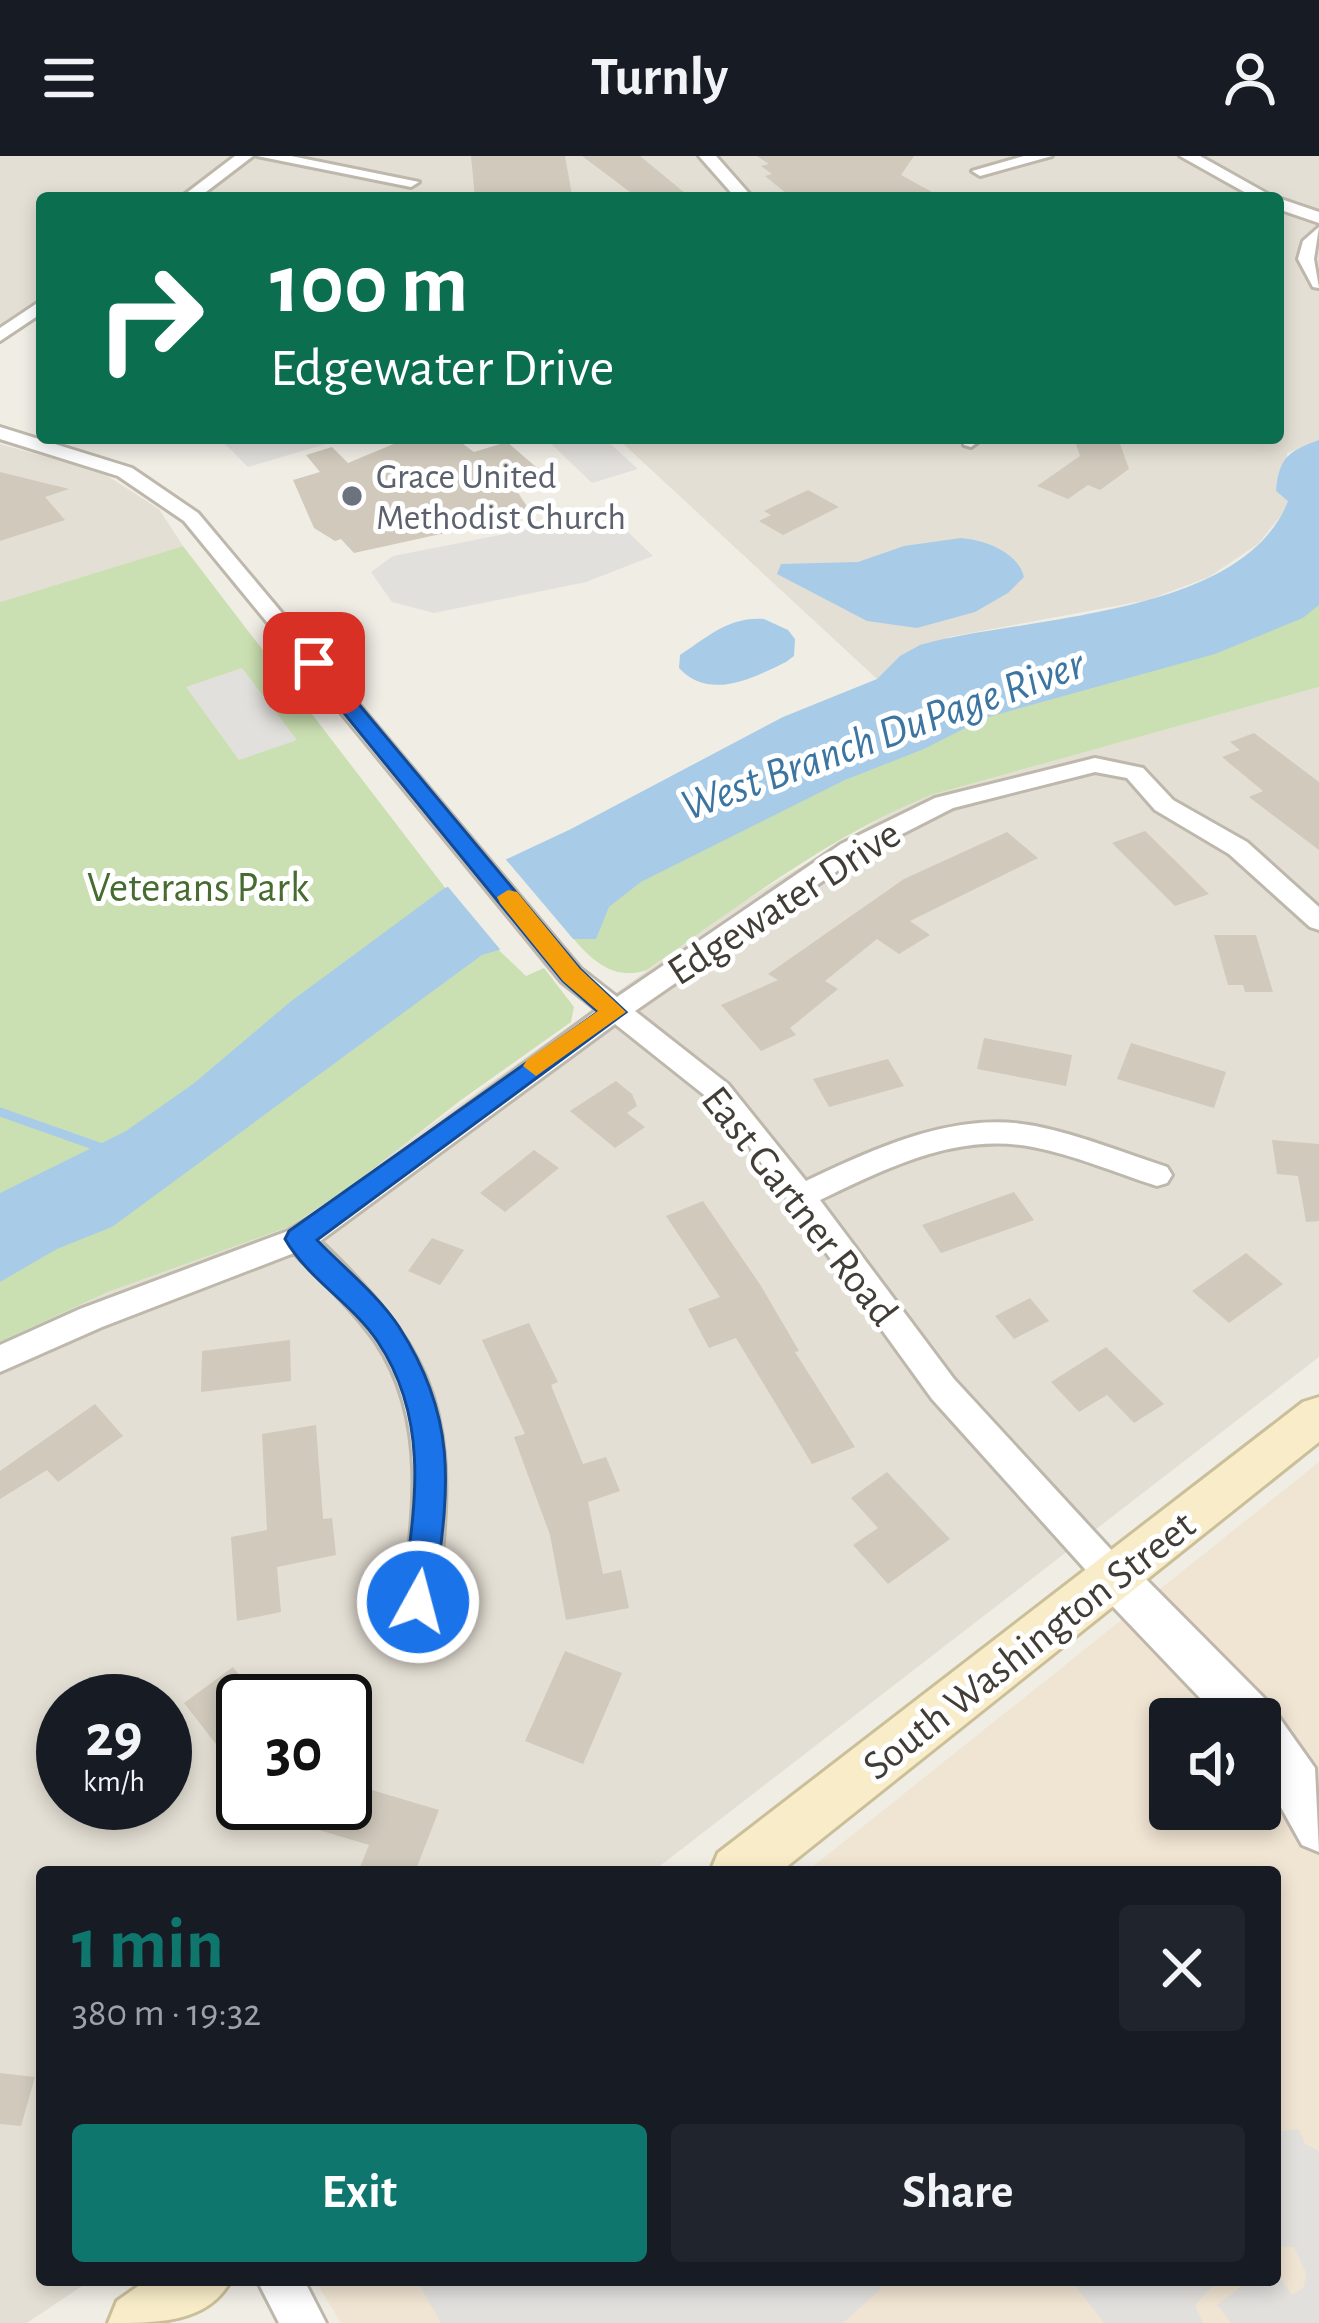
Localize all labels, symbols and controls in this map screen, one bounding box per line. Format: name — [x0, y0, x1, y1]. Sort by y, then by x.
icon: menu — [36, 45, 102, 111]
icon: person — [1217, 45, 1283, 111]
text: Turnly — [591, 51, 728, 105]
icon: right — [72, 240, 228, 396]
text: 100 m — [270, 244, 468, 328]
text: Edgewater Drive — [270, 342, 614, 396]
place label: Grace United Methodist Church — [376, 459, 626, 536]
marker: Grace United Methodist Church — [339, 483, 365, 509]
pin — [263, 612, 365, 714]
icon: arrive — [281, 630, 347, 696]
water label: West Branch DuPage River — [675, 641, 1092, 829]
street label: Edgewater Drive — [660, 812, 908, 993]
park label: Veterans Park — [87, 867, 309, 909]
street label: East Gartner Road — [693, 1079, 905, 1334]
street label: South Washington Street — [856, 1503, 1203, 1788]
position arrow — [355, 1539, 481, 1665]
speed limit sign: 30 — [216, 1674, 372, 1830]
map controls — [1149, 1698, 1281, 1830]
button: sound — [1149, 1698, 1281, 1830]
text: 29 — [85, 1707, 143, 1767]
text: km/h — [83, 1767, 145, 1797]
button: close — [1119, 1905, 1245, 2031]
text: 1 min — [72, 1909, 224, 1981]
text: 380 m · 19:32 — [72, 1994, 261, 2033]
button: Exit — [72, 2124, 647, 2262]
button: Share — [671, 2124, 1245, 2262]

